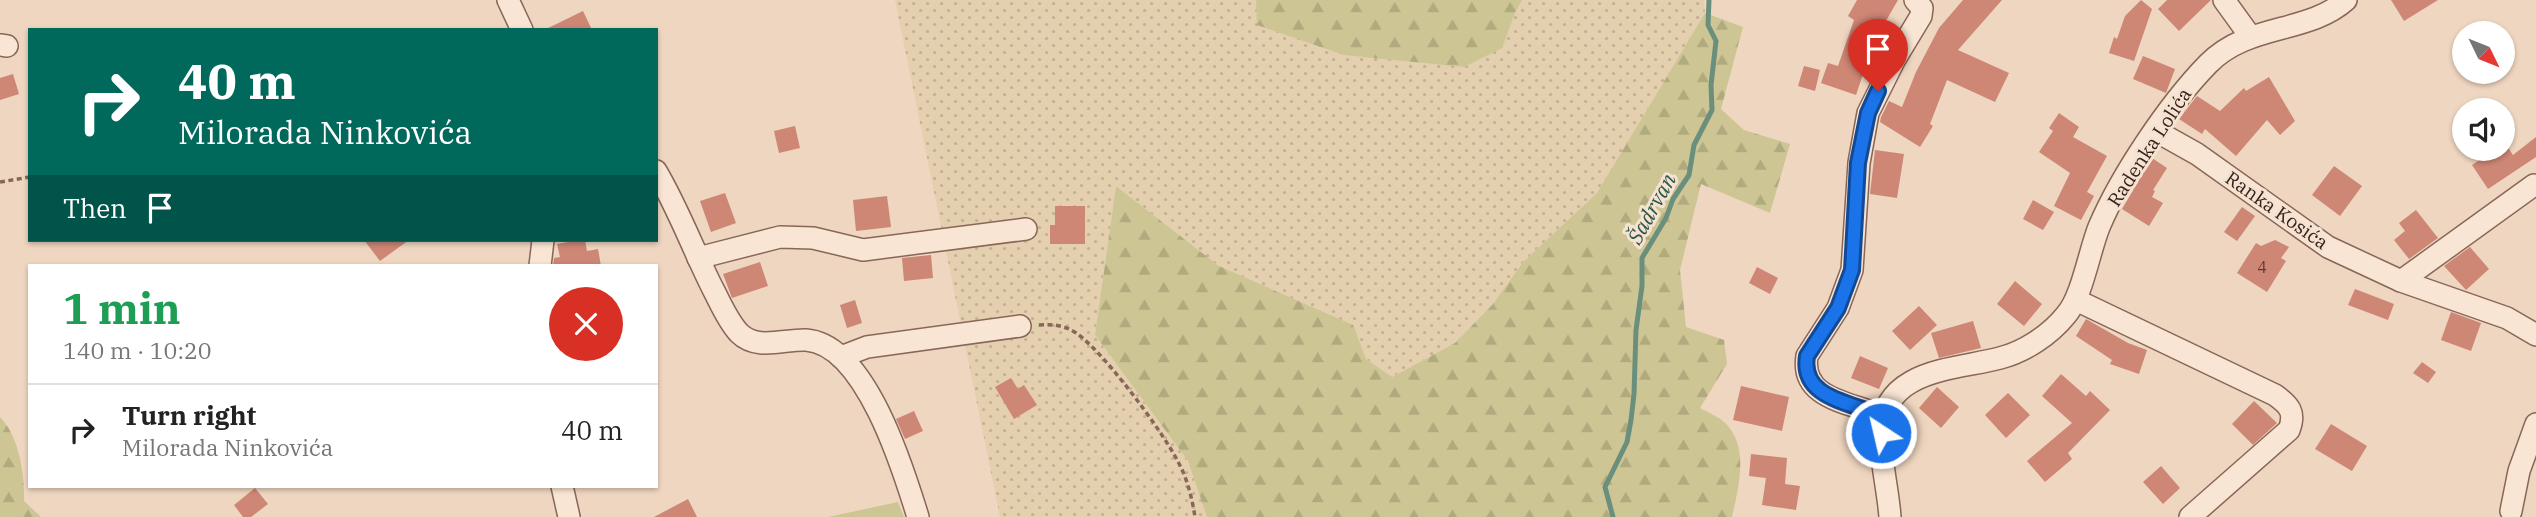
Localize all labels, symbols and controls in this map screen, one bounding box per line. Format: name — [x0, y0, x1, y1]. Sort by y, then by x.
pin — [1848, 19, 1908, 91]
north arrow — [2452, 21, 2515, 84]
map controls — [2452, 21, 2515, 161]
icon: arrive — [1859, 30, 1897, 68]
text: 40 m — [178, 49, 296, 112]
icon: right — [63, 56, 154, 147]
street label: Radenka Lolića — [2102, 83, 2196, 211]
button: sound — [2452, 98, 2515, 161]
text: Milorada Ninkovića — [178, 111, 472, 153]
street label: Ranka Kosića — [2221, 166, 2333, 254]
water label: Šadrvan — [1620, 168, 1682, 250]
icon: arrive — [141, 189, 179, 227]
text: Then — [63, 191, 127, 225]
house number: 4 — [2257, 257, 2267, 277]
text: 1 min — [63, 281, 181, 336]
button: close — [549, 287, 623, 361]
text: 140 m · 10:20 — [63, 335, 212, 365]
position arrow — [1844, 396, 1918, 470]
text: Turn right — [122, 398, 256, 432]
icon: right — [63, 411, 101, 449]
text: 40 m — [561, 413, 623, 447]
text: Milorada Ninkovića — [122, 432, 333, 462]

